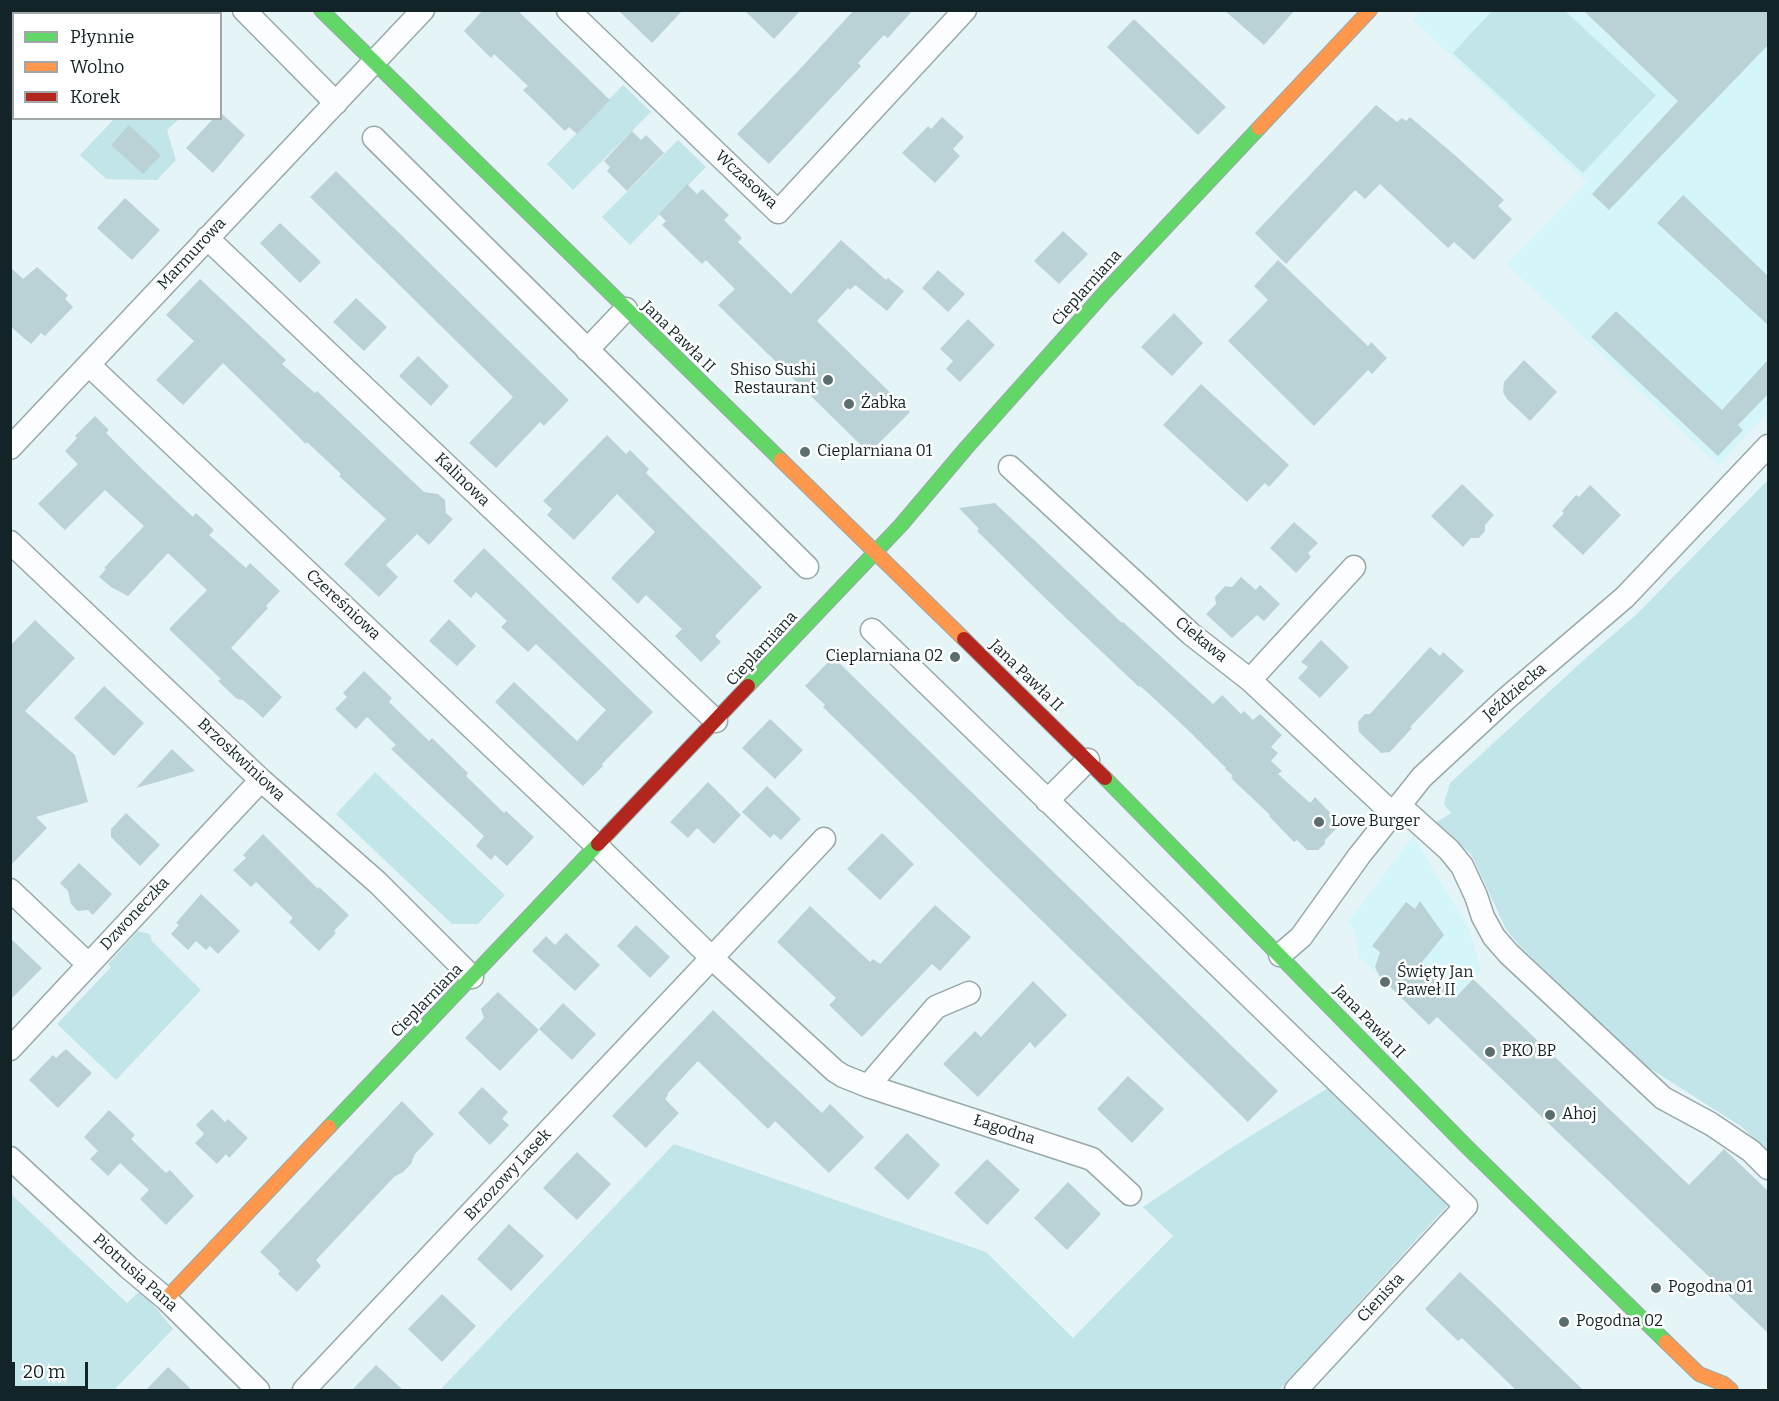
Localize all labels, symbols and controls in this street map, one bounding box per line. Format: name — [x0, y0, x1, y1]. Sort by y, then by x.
legend — [12, 12, 222, 120]
text: Płynnie — [70, 26, 134, 48]
text: Wolno — [70, 56, 124, 78]
text: Korek — [70, 86, 120, 108]
street label: Wczasowa — [711, 147, 781, 213]
street label: Marmurowa — [154, 214, 230, 294]
street label: Cieplarniana — [1048, 246, 1126, 330]
street label: Jana Pawła II — [637, 297, 719, 377]
place label: Shiso Sushi Restaurant — [730, 361, 816, 399]
marker: Shiso Sushi Restaurant — [821, 373, 835, 387]
place label: Żabka — [861, 394, 906, 414]
marker: Żabka — [842, 397, 856, 411]
place label: Cieplarniana 01 — [817, 442, 932, 462]
marker: Cieplarniana 01 — [798, 445, 812, 459]
street label: Kalinowa — [431, 449, 493, 511]
street label: Czereśniowa — [302, 566, 384, 644]
street label: Cieplarniana — [723, 608, 801, 690]
street label: Ciekawa — [1171, 613, 1231, 667]
street label: Jana Pawła II — [985, 636, 1067, 716]
place label: Cieplarniana 02 — [826, 647, 943, 667]
marker: Cieplarniana 02 — [948, 650, 962, 664]
street label: Jeździecka — [1479, 659, 1551, 725]
street label: Brzoskwiniowa — [193, 714, 289, 806]
place label: Love Burger — [1331, 812, 1420, 832]
marker: Love Burger — [1312, 815, 1326, 829]
street label: Dzwoneczka — [96, 874, 174, 954]
street label: Cieplarniana — [387, 960, 467, 1042]
place label: Święty Jan Paweł II — [1397, 963, 1473, 1001]
marker: Święty Jan Paweł II — [1378, 975, 1392, 989]
street label: Jana Pawła II — [1329, 981, 1409, 1063]
place label: PKO BP — [1502, 1042, 1556, 1062]
marker: PKO BP — [1483, 1045, 1497, 1059]
place label: Ahoj — [1562, 1105, 1597, 1125]
marker: Ahoj — [1543, 1108, 1557, 1122]
street label: Łagodna — [971, 1111, 1037, 1149]
street label: Brzozowy Lasek — [461, 1125, 555, 1225]
street label: Piotrusia Pana — [89, 1230, 181, 1316]
street label: Cienista — [1353, 1269, 1409, 1327]
place label: Pogodna 01 — [1668, 1278, 1753, 1298]
marker: Pogodna 01 — [1649, 1281, 1663, 1295]
place label: Pogodna 02 — [1576, 1312, 1663, 1332]
marker: Pogodna 02 — [1557, 1315, 1571, 1329]
scale bar — [15, 1350, 92, 1388]
text: 20 m — [23, 1361, 65, 1383]

